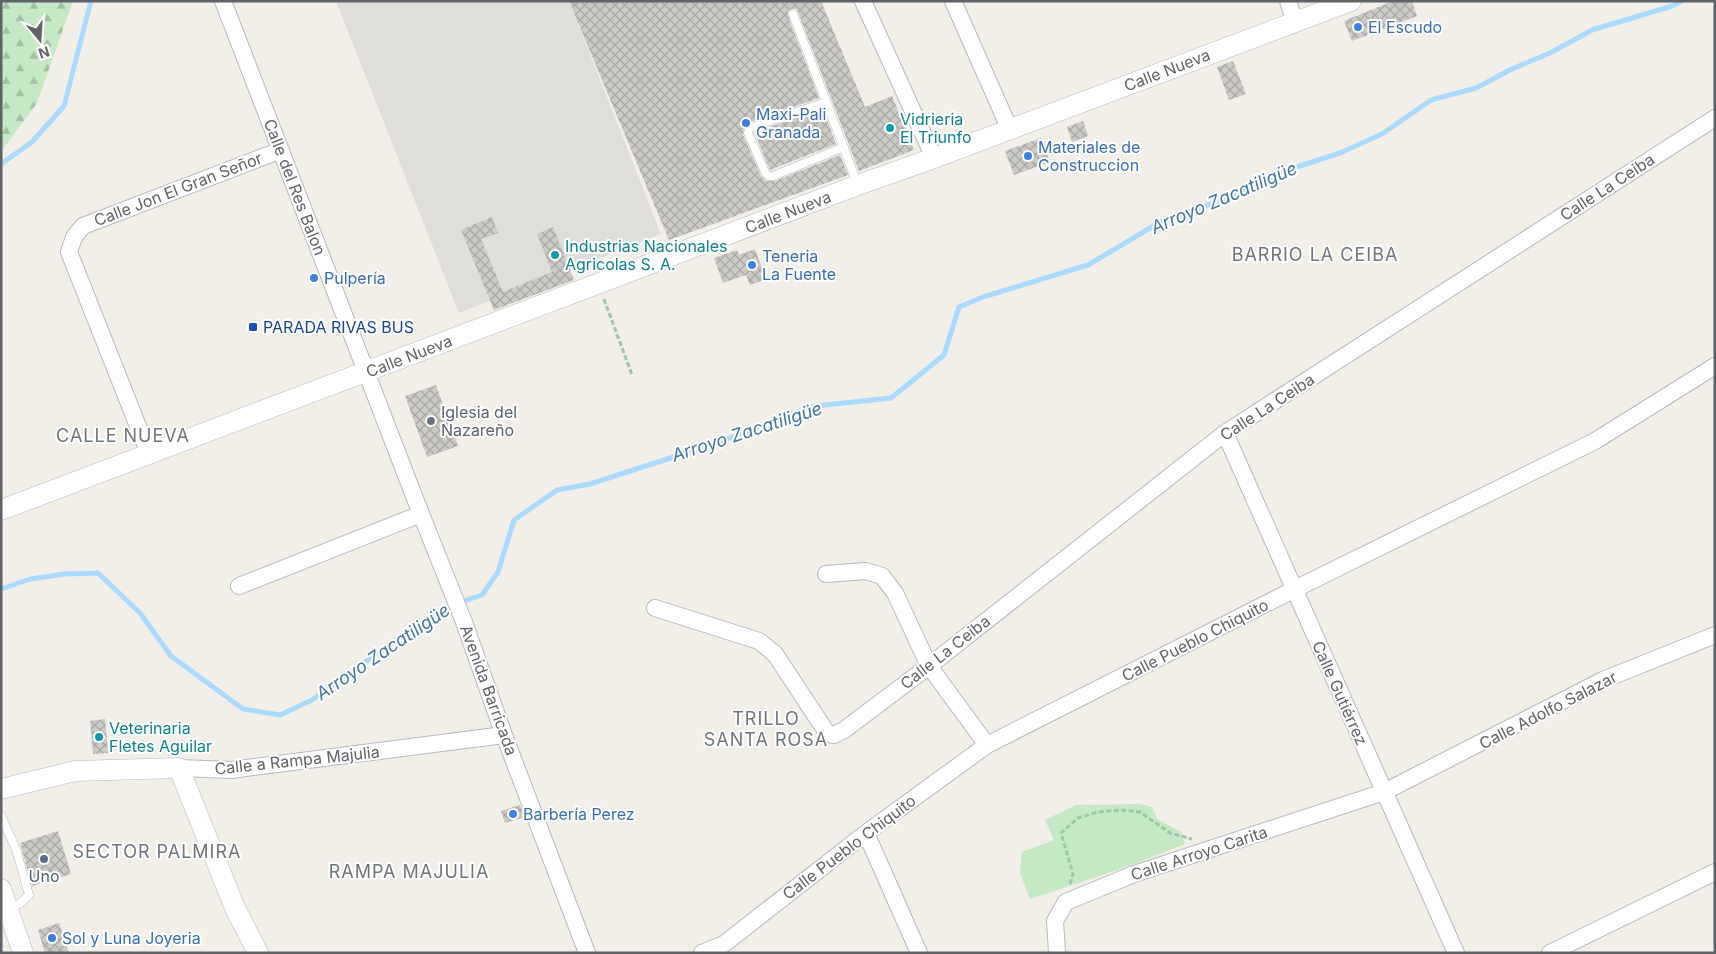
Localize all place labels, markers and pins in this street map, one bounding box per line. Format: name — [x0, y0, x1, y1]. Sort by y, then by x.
place label: El Escudo — [1368, 17, 1442, 37]
marker: El Escudo — [1352, 21, 1364, 33]
place label: Maxi-Pali Granada — [756, 104, 826, 142]
place label: Vidrieria El Triunfo — [900, 109, 972, 147]
marker: Maxi-Pali Granada — [740, 117, 752, 129]
marker: Vidrieria El Triunfo — [884, 122, 896, 134]
place label: Materiales de Construccion — [1038, 137, 1140, 175]
marker: Materiales de Construccion — [1022, 150, 1034, 162]
place label: Industrias Nacionales Agricolas S. A. — [565, 236, 728, 274]
place label: Teneria La Fuente — [762, 246, 836, 284]
marker: Industrias Nacionales Agricolas S. A. — [549, 249, 561, 261]
marker: Teneria La Fuente — [746, 259, 758, 271]
place label: Pulpería — [324, 268, 386, 288]
marker: Pulpería — [308, 272, 320, 284]
place label: PARADA RIVAS BUS — [263, 317, 414, 337]
marker: PARADA RIVAS BUS — [247, 321, 259, 333]
place label: Iglesia del Nazareño — [441, 402, 517, 440]
marker: Iglesia del Nazareño — [425, 415, 437, 427]
place label: Veterinaria Fletes Aguilar — [109, 718, 212, 756]
marker: Veterinaria Fletes Aguilar — [93, 731, 105, 743]
place label: Barbería Perez — [523, 804, 635, 824]
marker: Barbería Perez — [507, 808, 519, 820]
marker: Uno — [38, 853, 50, 865]
place label: Uno — [29, 866, 59, 886]
place label: Sol y Luna Joyeria — [62, 928, 201, 948]
marker: Sol y Luna Joyeria — [46, 932, 58, 944]

